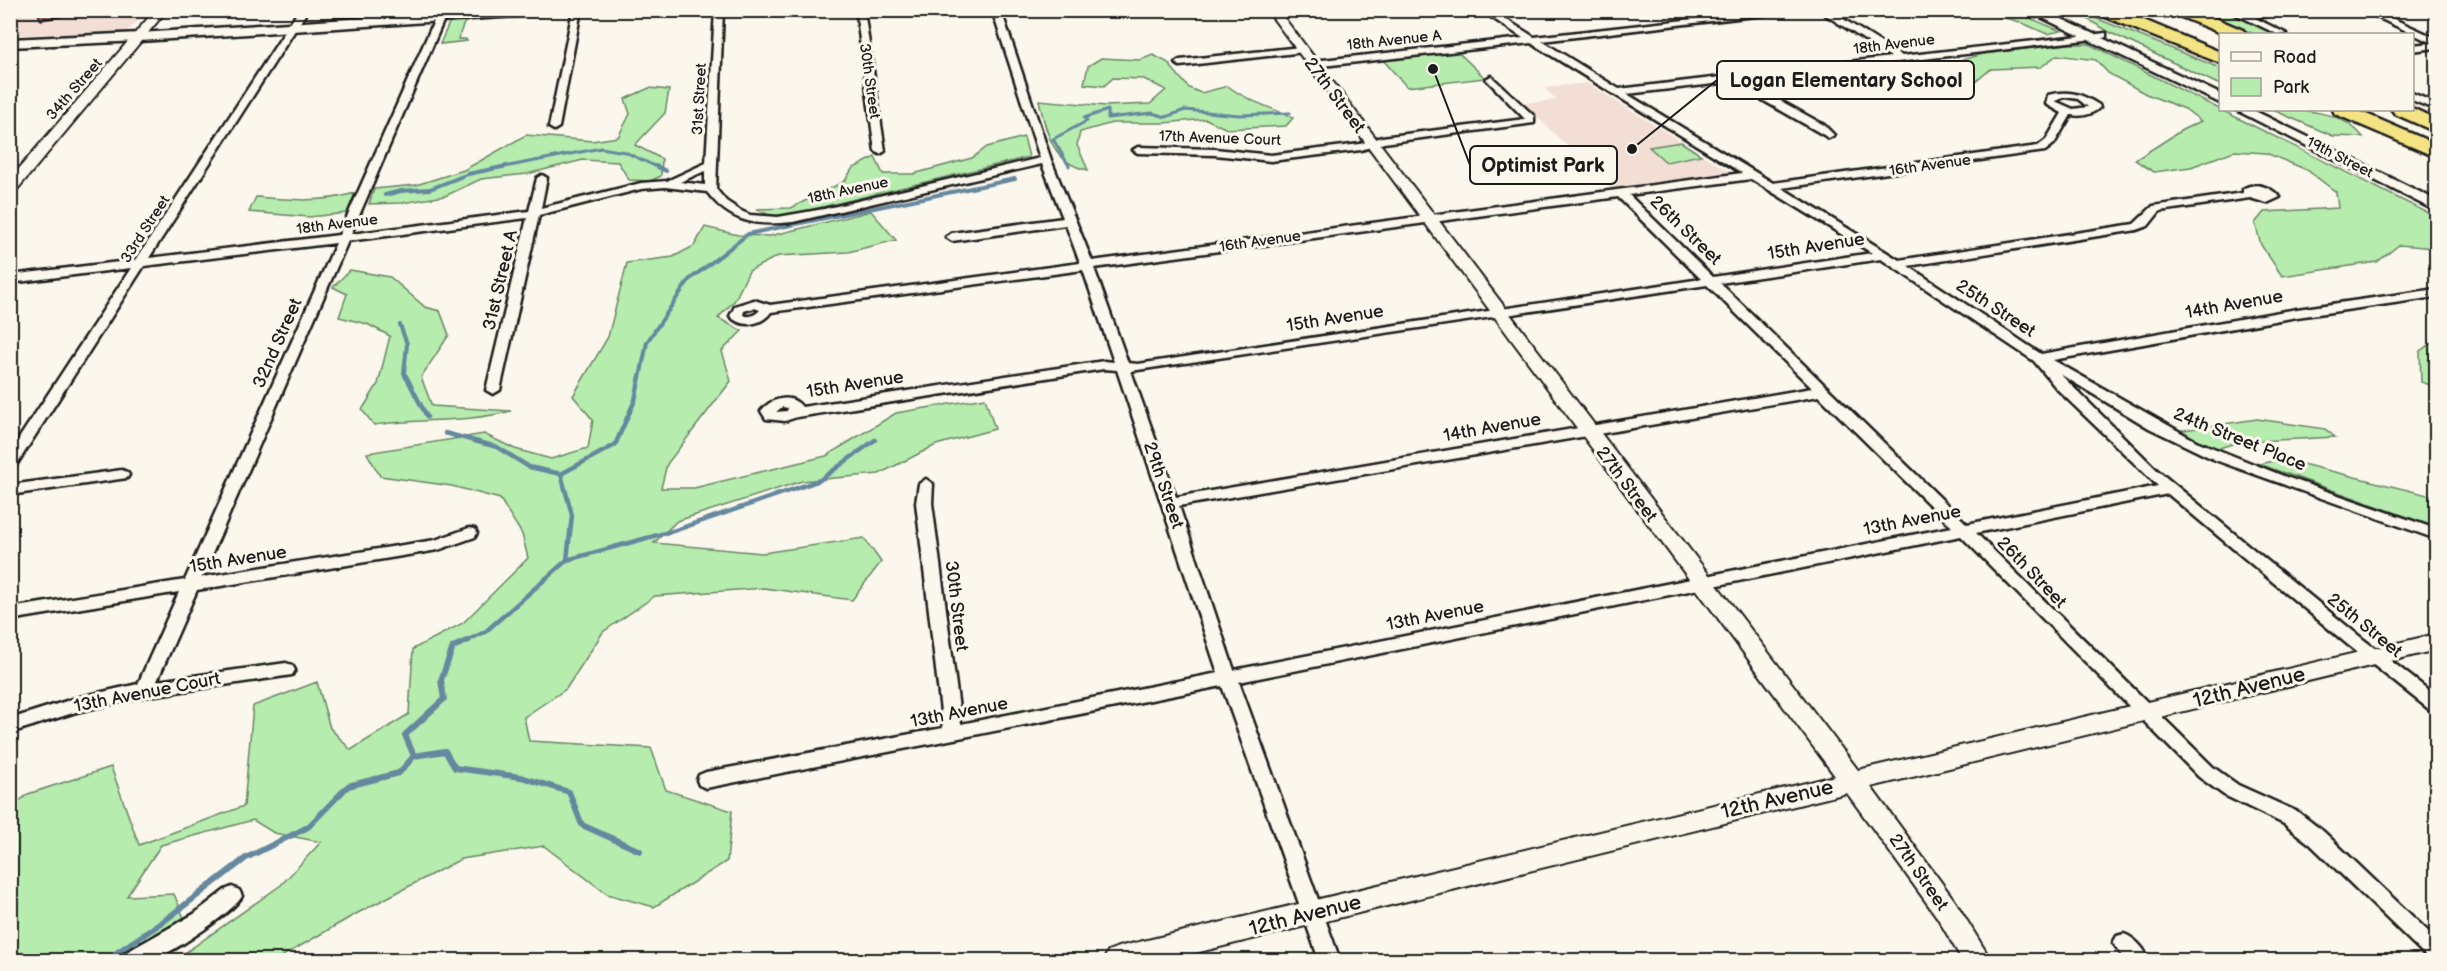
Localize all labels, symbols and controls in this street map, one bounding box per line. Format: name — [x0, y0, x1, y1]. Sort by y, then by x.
street label: 18th Avenue A — [1346, 26, 1443, 55]
street label: 18th Avenue — [1852, 30, 1936, 59]
legend — [2219, 33, 2414, 111]
street label: 30th Street — [855, 42, 884, 120]
text: Road — [2273, 47, 2317, 68]
street label: 27th Street — [1299, 53, 1370, 137]
street label: 34th Street — [42, 54, 107, 124]
callout: Logan Elementary School — [1717, 61, 1974, 99]
street label: 31st Street — [688, 62, 711, 135]
text: Logan Elementary School — [1729, 69, 1963, 93]
text: Park — [2273, 77, 2309, 98]
street label: 17th Avenue Court — [1159, 127, 1282, 150]
street label: 19th Street — [2303, 133, 2377, 183]
callout: Optimist Park — [1470, 146, 1617, 184]
street label: 16th Avenue — [1888, 150, 1972, 181]
text: Optimist Park — [1481, 154, 1605, 178]
street label: 18th Avenue — [806, 173, 890, 208]
street label: 33rd Street — [116, 191, 175, 267]
street label: 26th Street — [1646, 191, 1726, 270]
street label: 18th Avenue — [295, 210, 379, 239]
street label: 16th Avenue — [1218, 226, 1302, 257]
street label: 31st Street A — [479, 228, 522, 332]
street label: 15th Avenue — [1766, 228, 1866, 265]
street label: 25th Street — [1952, 275, 2040, 342]
street label: 14th Avenue — [2184, 286, 2285, 323]
street label: 32nd Street — [248, 295, 307, 391]
street label: 15th Avenue — [1285, 300, 1385, 337]
street label: 15th Avenue — [805, 366, 905, 403]
street label: 24th Street Place — [2170, 403, 2310, 476]
street label: 14th Avenue — [1442, 409, 1543, 446]
street label: 29th Street — [1139, 439, 1188, 532]
street label: 27th Street — [1591, 442, 1662, 526]
street label: 13th Avenue — [1862, 501, 1963, 540]
street label: 26th Street — [1992, 532, 2071, 613]
street label: 15th Avenue — [188, 541, 288, 578]
street label: 30th Street — [941, 560, 973, 653]
street label: 25th Street — [2323, 589, 2407, 662]
street label: 13th Avenue — [1385, 596, 1486, 635]
street label: 12th Avenue — [2190, 661, 2308, 713]
street label: 13th Avenue Court — [72, 668, 223, 717]
street label: 13th Avenue — [909, 693, 1010, 732]
street label: 12th Avenue — [1718, 774, 1836, 825]
street label: 27th Street — [1885, 830, 1953, 915]
street label: 12th Avenue — [1246, 889, 1364, 941]

